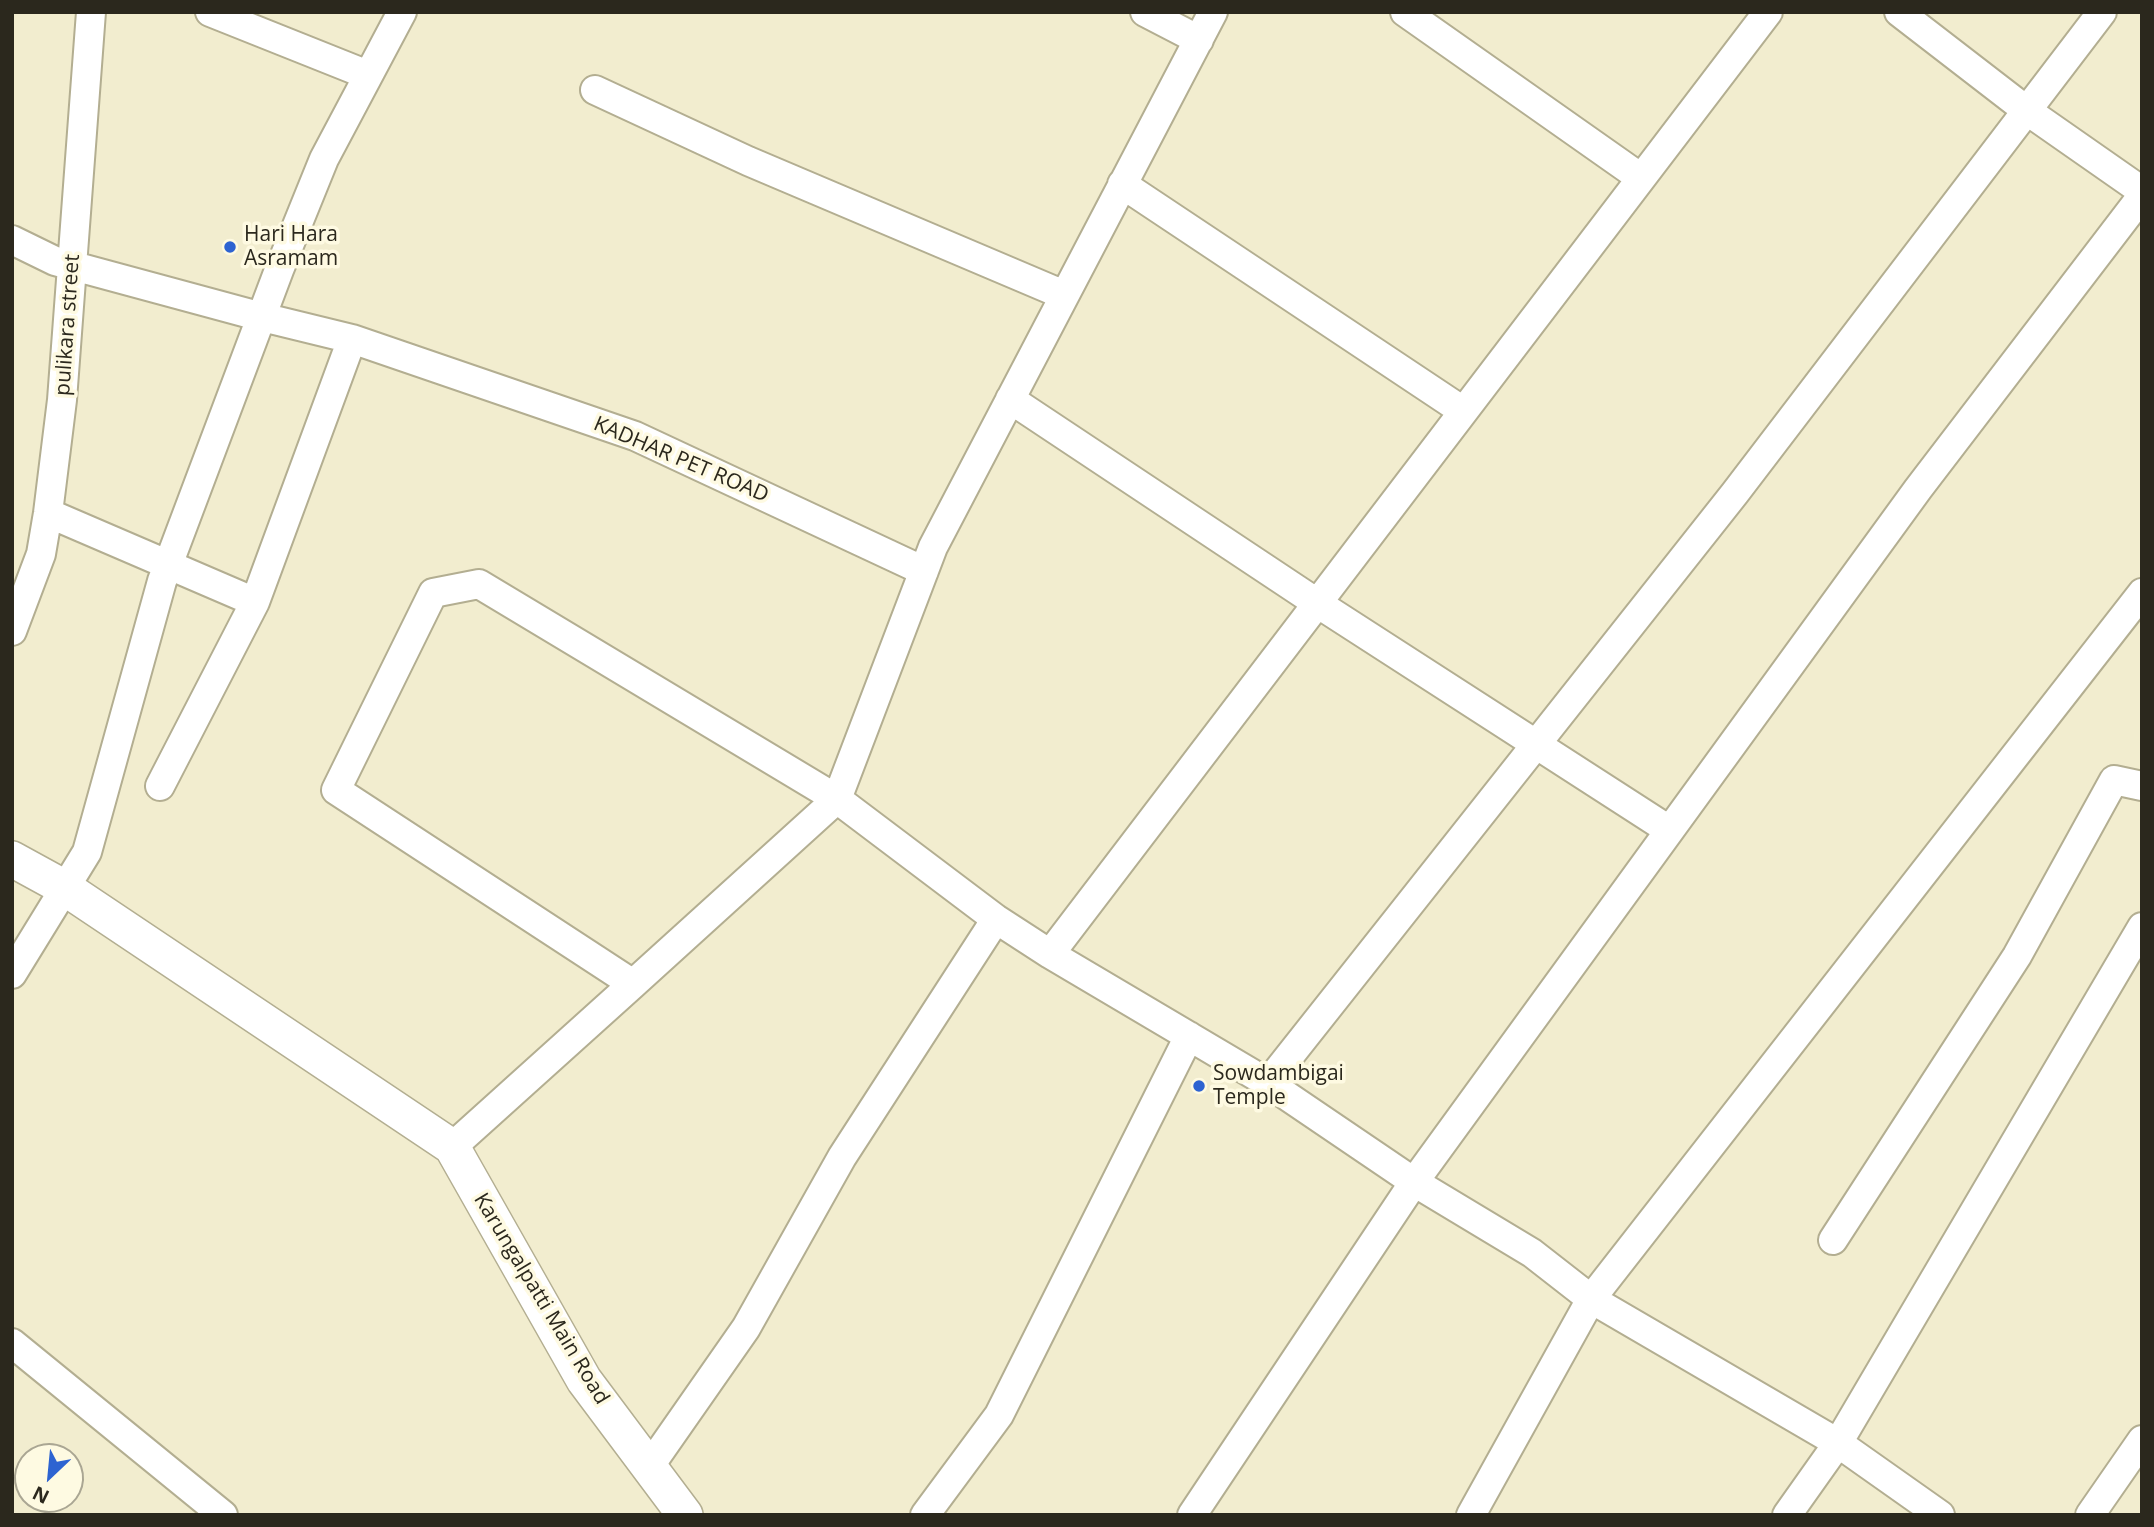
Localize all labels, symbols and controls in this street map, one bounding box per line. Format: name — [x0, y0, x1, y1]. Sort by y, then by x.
place label: Hari Hara Asramam — [244, 222, 338, 272]
marker: Hari Hara Asramam — [222, 239, 238, 255]
street label: pulikara street — [50, 253, 86, 397]
street label: KADHAR PET ROAD — [590, 412, 772, 508]
place label: Sowdambigai Temple — [1213, 1061, 1344, 1111]
marker: Sowdambigai Temple — [1191, 1078, 1207, 1094]
street label: Karungalpatti Main Road — [468, 1189, 614, 1409]
north arrow — [14, 1443, 84, 1513]
text: N — [28, 1480, 53, 1510]

